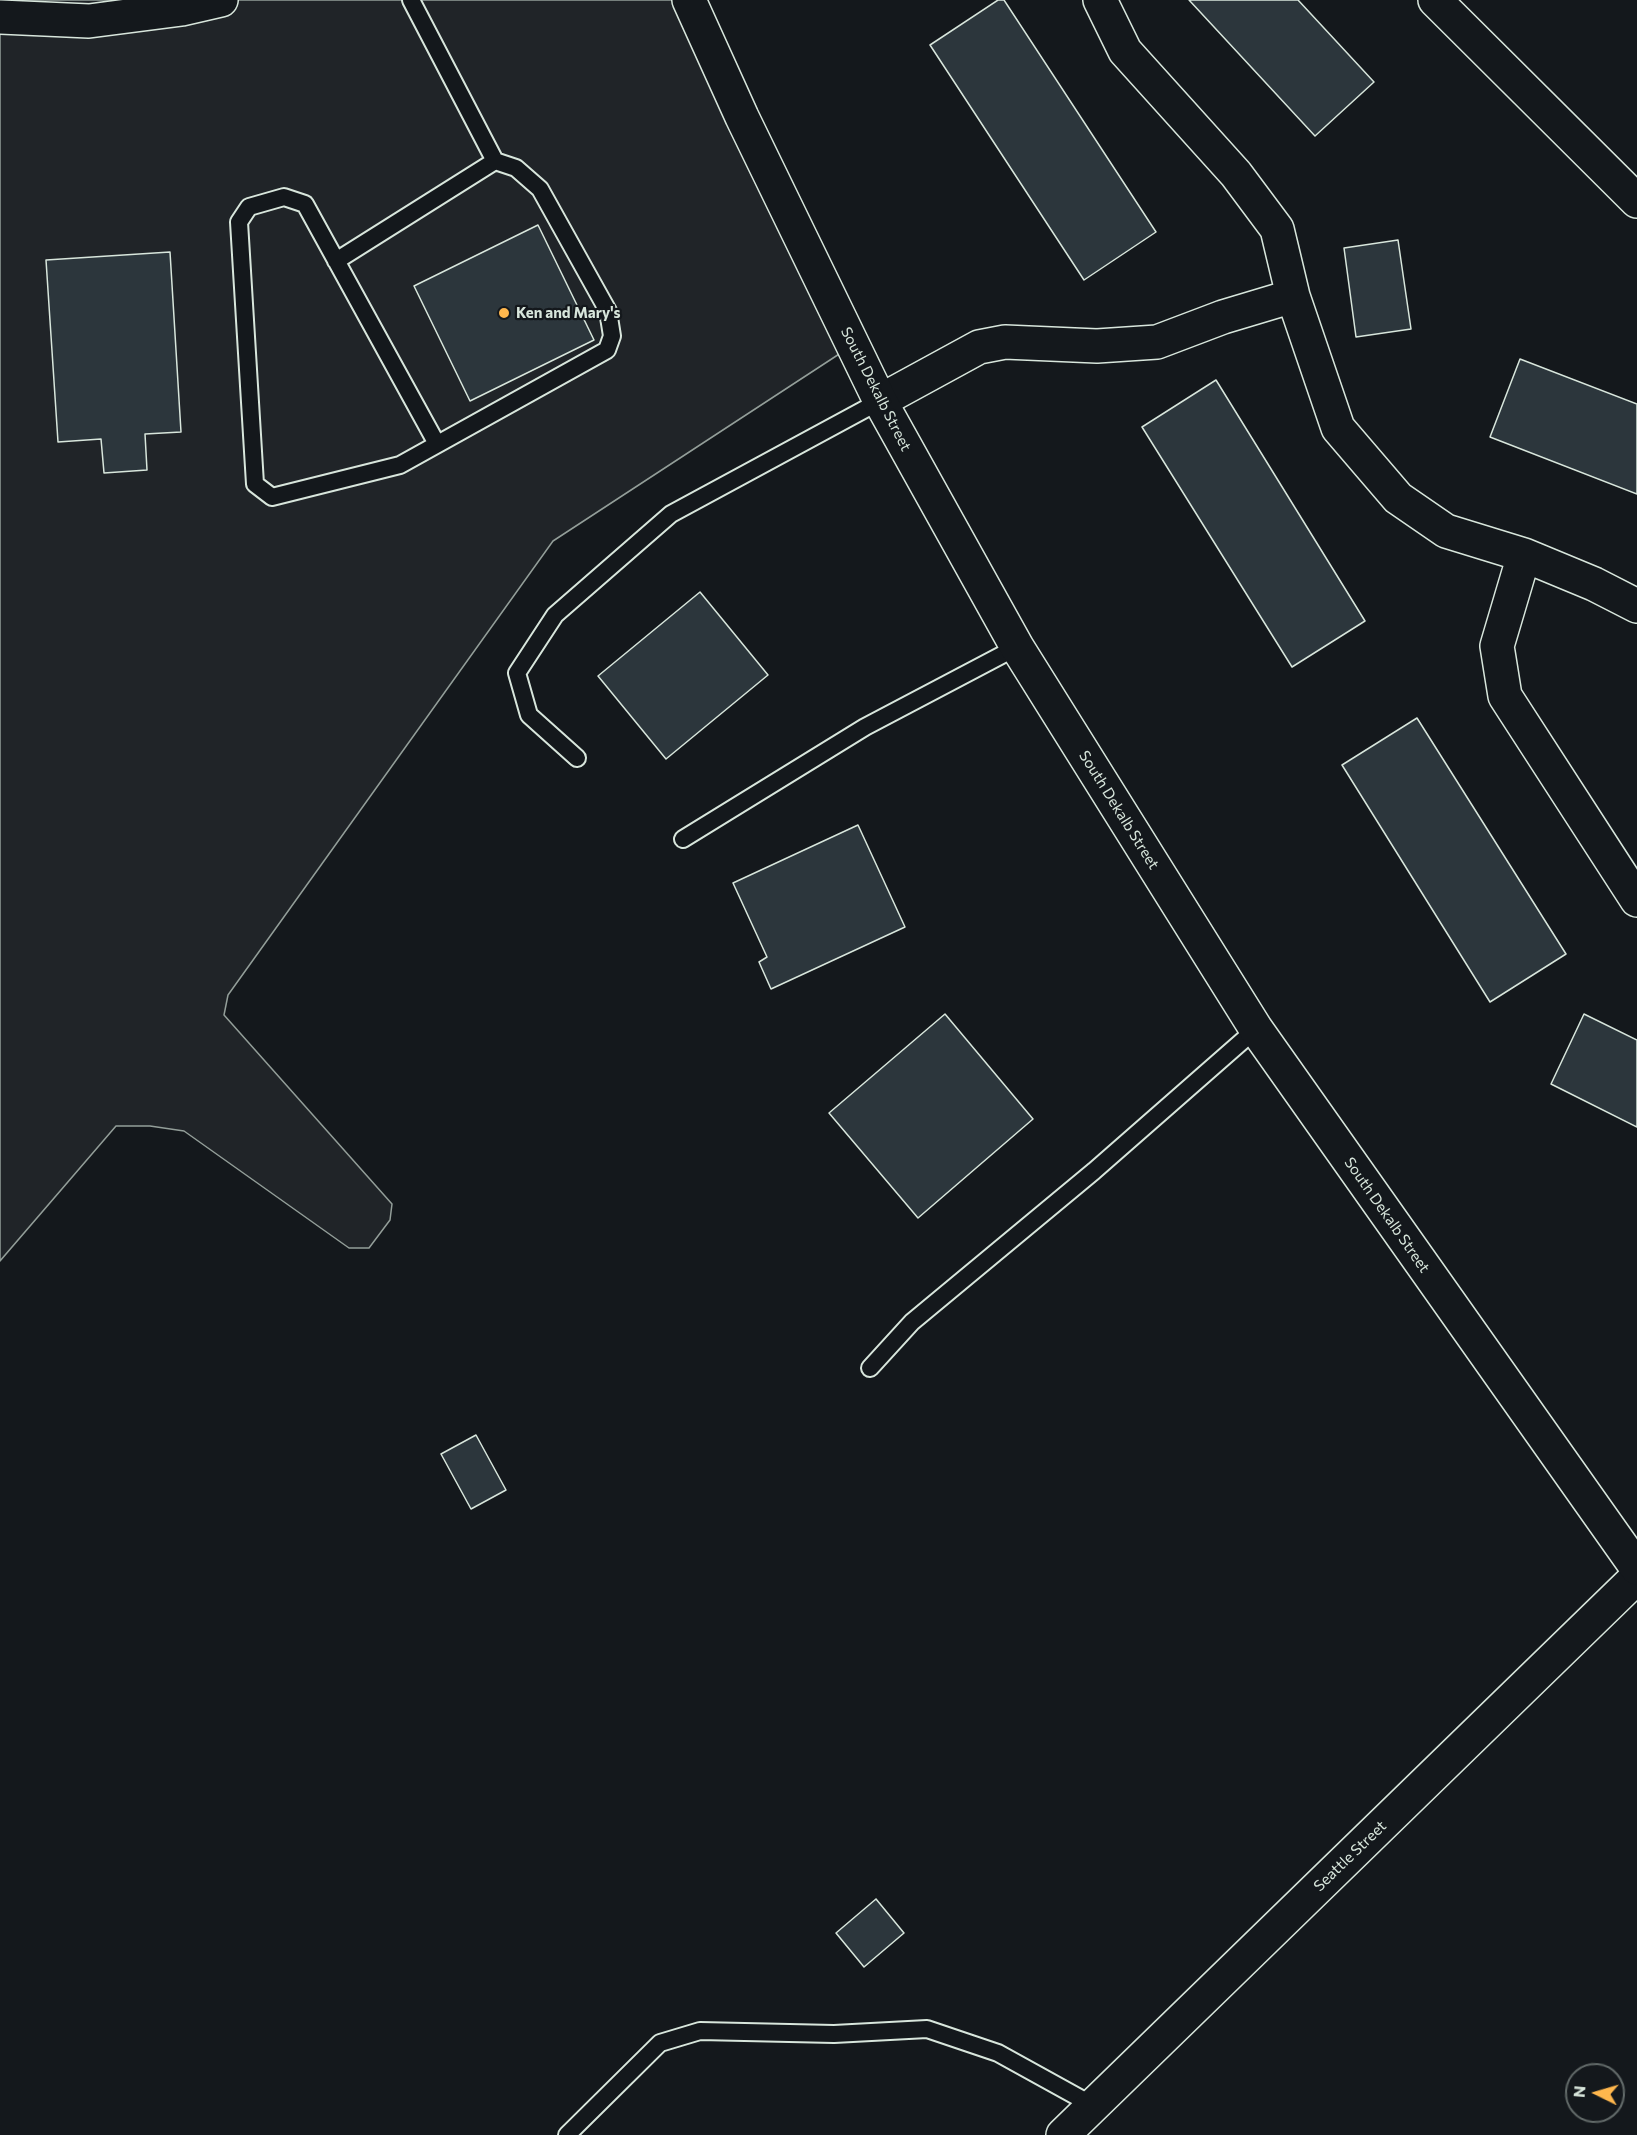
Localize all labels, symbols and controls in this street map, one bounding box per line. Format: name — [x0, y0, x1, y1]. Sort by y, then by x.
place label: Ken and Mary's — [516, 304, 621, 322]
marker: Ken and Mary's — [497, 306, 511, 320]
street label: South Dekalb Street — [837, 324, 915, 454]
street label: South Dekalb Street — [1075, 747, 1163, 873]
street label: South Dekalb Street — [1340, 1154, 1434, 1276]
street label: Seattle Street — [1310, 1817, 1390, 1895]
north arrow — [1565, 2063, 1625, 2123]
text: N — [1569, 2085, 1589, 2098]

